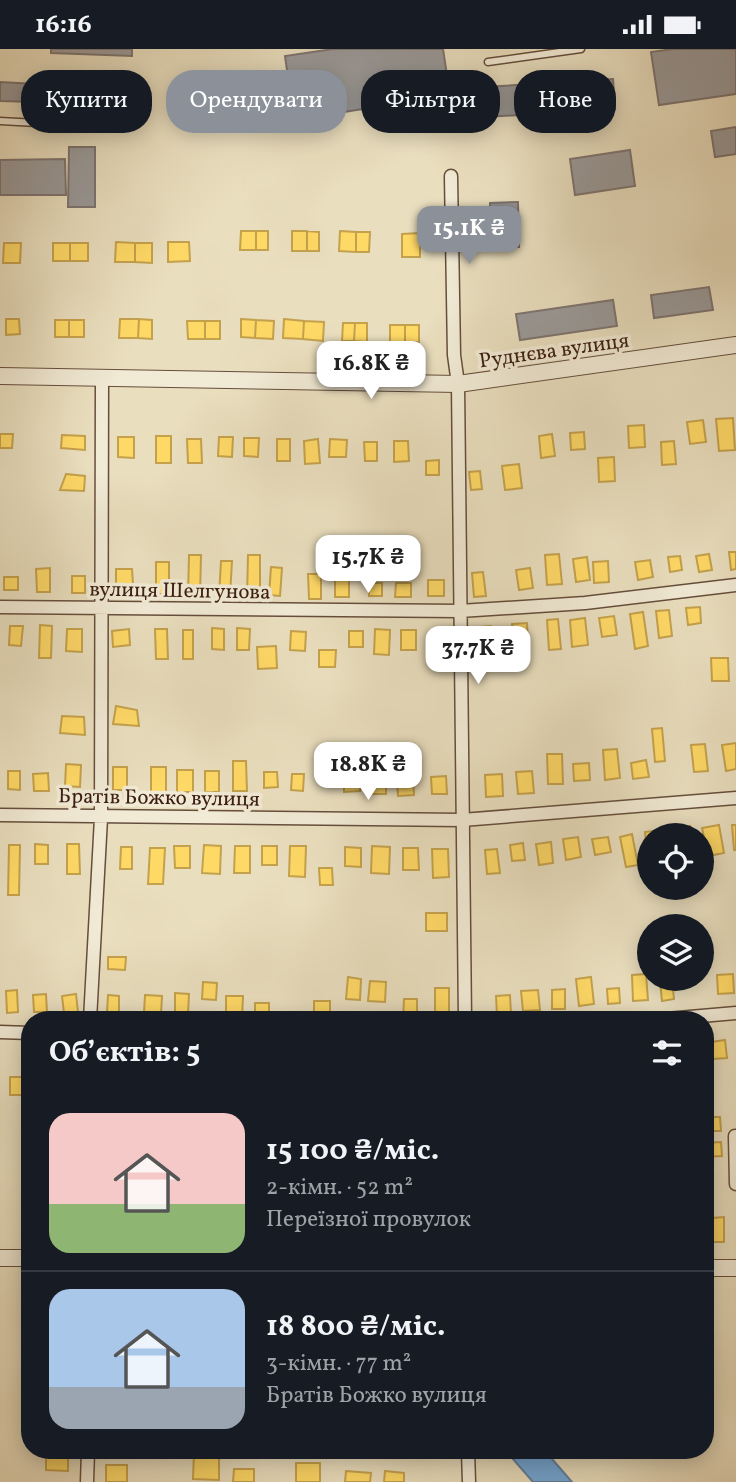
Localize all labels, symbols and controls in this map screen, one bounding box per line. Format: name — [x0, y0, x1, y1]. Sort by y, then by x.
text: 16:16 — [35, 7, 92, 43]
chip: Купити — [21, 70, 152, 133]
chip: Орендувати — [166, 70, 347, 133]
chip: Фільтри — [361, 70, 500, 133]
chip: Нове — [514, 70, 616, 133]
pin: 15.1K ₴ — [404, 207, 534, 266]
text: 15.1K ₴ — [433, 213, 505, 245]
street label: Руднєва вулиця — [477, 327, 631, 376]
pin: 16.8K ₴ — [306, 341, 436, 401]
text: 16.8K ₴ — [333, 348, 409, 380]
pin: 15.7K ₴ — [303, 535, 433, 595]
text: 15.7K ₴ — [332, 542, 404, 574]
street label: вулиця Шелгунова — [89, 575, 271, 608]
pin: 37.7K ₴ — [413, 627, 543, 686]
text: 37.7K ₴ — [442, 633, 514, 665]
pin: 18.8K ₴ — [303, 743, 433, 802]
text: 18.8K ₴ — [330, 749, 406, 781]
street label: Братів Божко вулиця — [58, 782, 260, 815]
map controls — [637, 823, 714, 991]
button: locate — [637, 823, 714, 900]
button: layers — [637, 914, 714, 991]
text: Об’єктів: 5 — [49, 1032, 200, 1074]
icon: filters — [648, 1034, 686, 1072]
text: 15 100 ₴/міс. — [266, 1130, 439, 1172]
icon: home — [105, 1141, 189, 1225]
text: 2-кімн. · 52 m² — [266, 1172, 413, 1204]
text: Переїзної провулок — [266, 1204, 471, 1236]
text: 18 800 ₴/міс. — [266, 1306, 445, 1348]
icon: home — [105, 1317, 189, 1401]
text: 3-кімн. · 77 m² — [266, 1348, 411, 1380]
text: Братів Божко вулиця — [266, 1380, 487, 1412]

